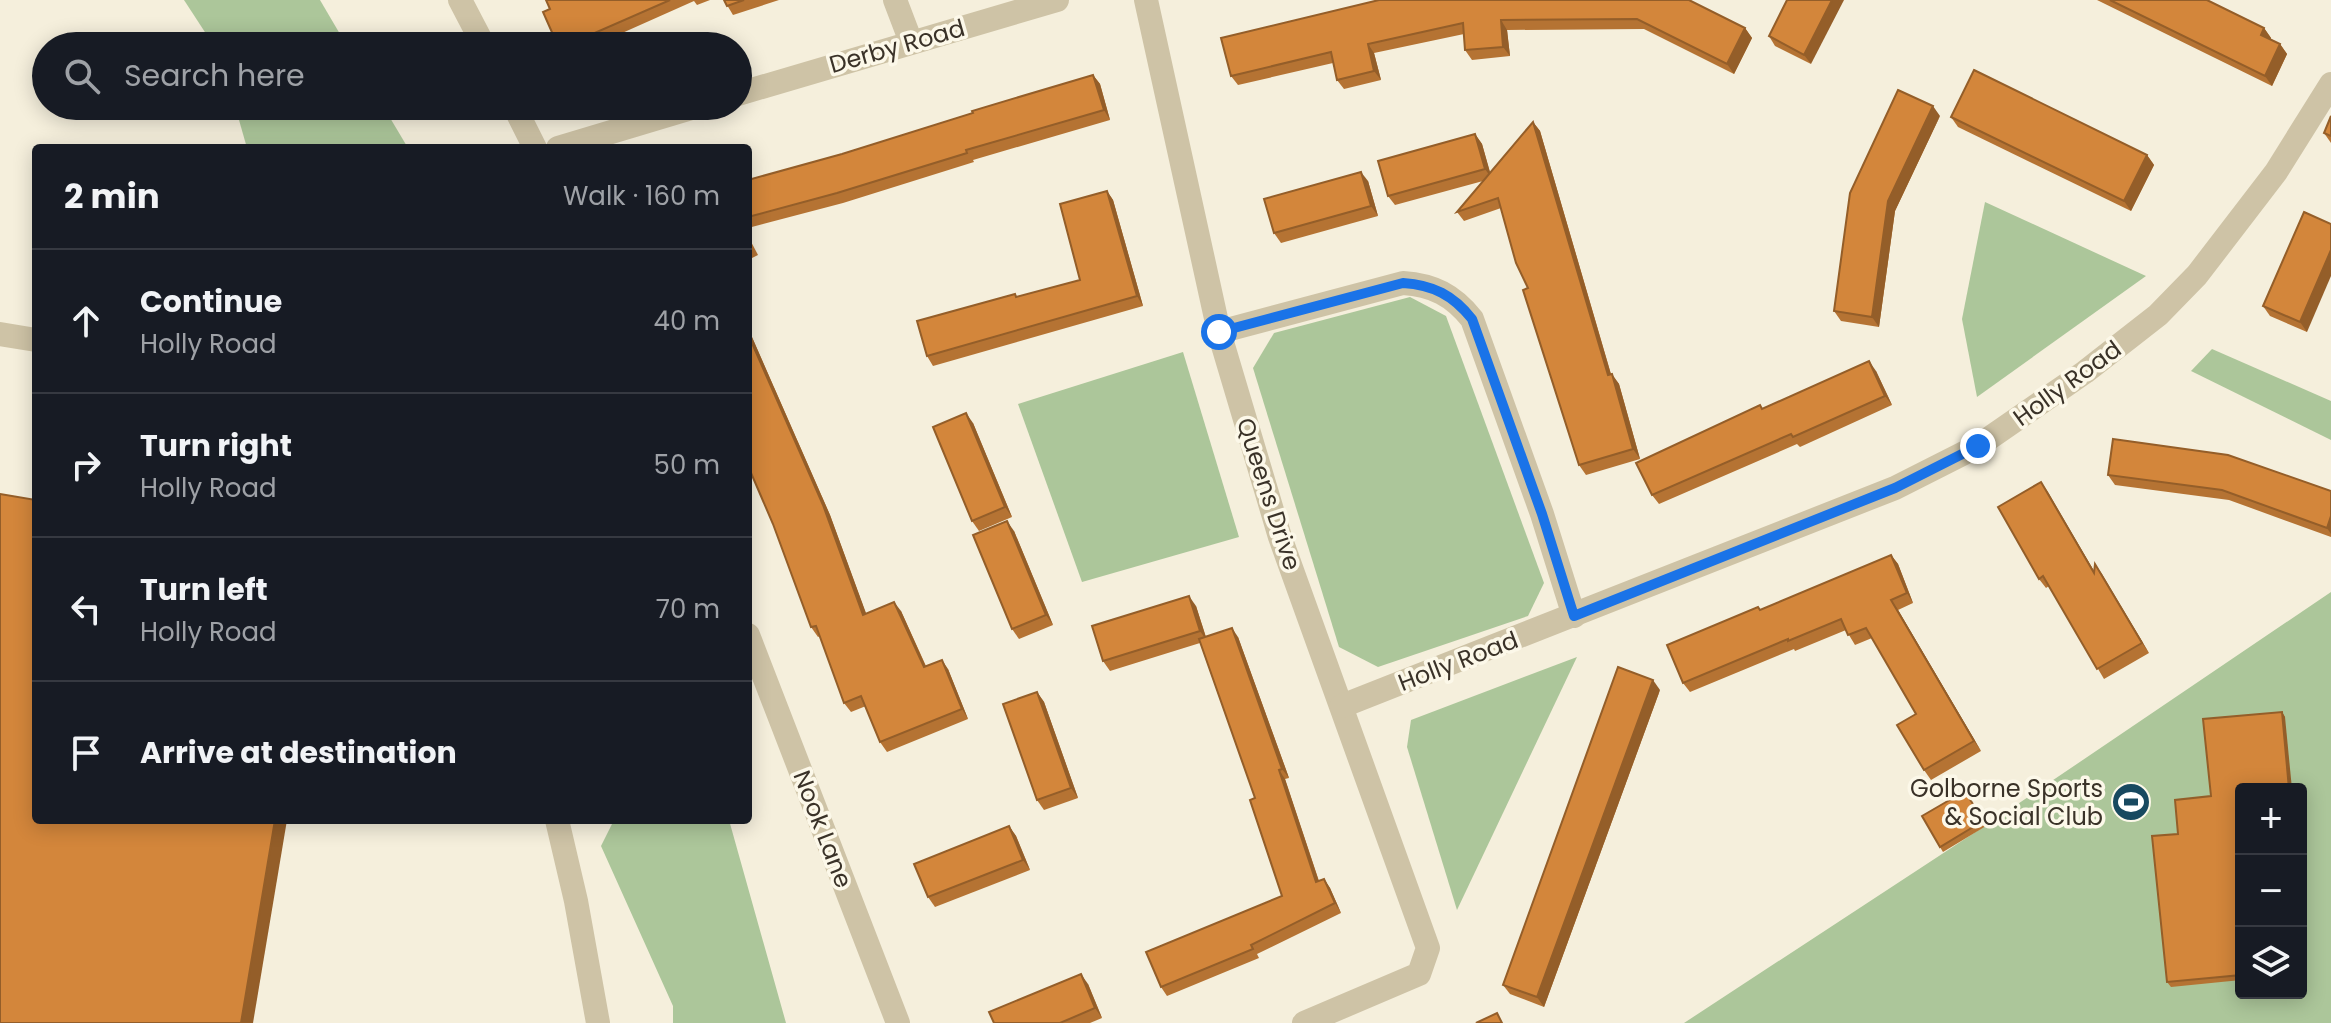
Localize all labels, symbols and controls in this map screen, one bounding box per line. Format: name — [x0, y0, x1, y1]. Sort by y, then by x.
street label: Derby Road — [825, 11, 969, 81]
search box — [32, 32, 752, 120]
icon: search — [60, 54, 104, 98]
text: Search here — [124, 54, 305, 97]
text: 2 min — [64, 172, 160, 220]
text: Walk · 160 m — [563, 178, 720, 214]
text: Continue — [140, 280, 282, 323]
icon: ahead — [64, 299, 108, 343]
text: 40 m — [654, 303, 720, 339]
route start — [1201, 314, 1237, 350]
text: Holly Road — [140, 326, 277, 362]
street label: Holly Road — [2006, 333, 2128, 433]
street label: Queens Drive — [1229, 414, 1309, 574]
text: Turn right — [140, 424, 292, 467]
route end — [1960, 428, 1996, 464]
icon: right — [64, 443, 108, 487]
text: 50 m — [654, 447, 720, 483]
text: Holly Road — [140, 470, 277, 506]
text: Turn left — [140, 568, 268, 611]
icon: left — [64, 587, 108, 631]
text: 70 m — [656, 591, 720, 627]
text: Holly Road — [140, 614, 277, 650]
street label: Holly Road — [1393, 623, 1523, 699]
icon: arrive — [64, 731, 108, 775]
text: Arrive at destination — [140, 731, 457, 774]
street label: Nook Lane — [786, 766, 860, 892]
place label: Golborne Sports & Social Club — [1910, 772, 2103, 833]
sports icon: Golborne Sports & Social Club — [2110, 781, 2152, 823]
map controls — [2235, 783, 2307, 999]
button: + — [2235, 783, 2307, 855]
button: − — [2235, 855, 2307, 927]
button: layers — [2235, 927, 2307, 999]

